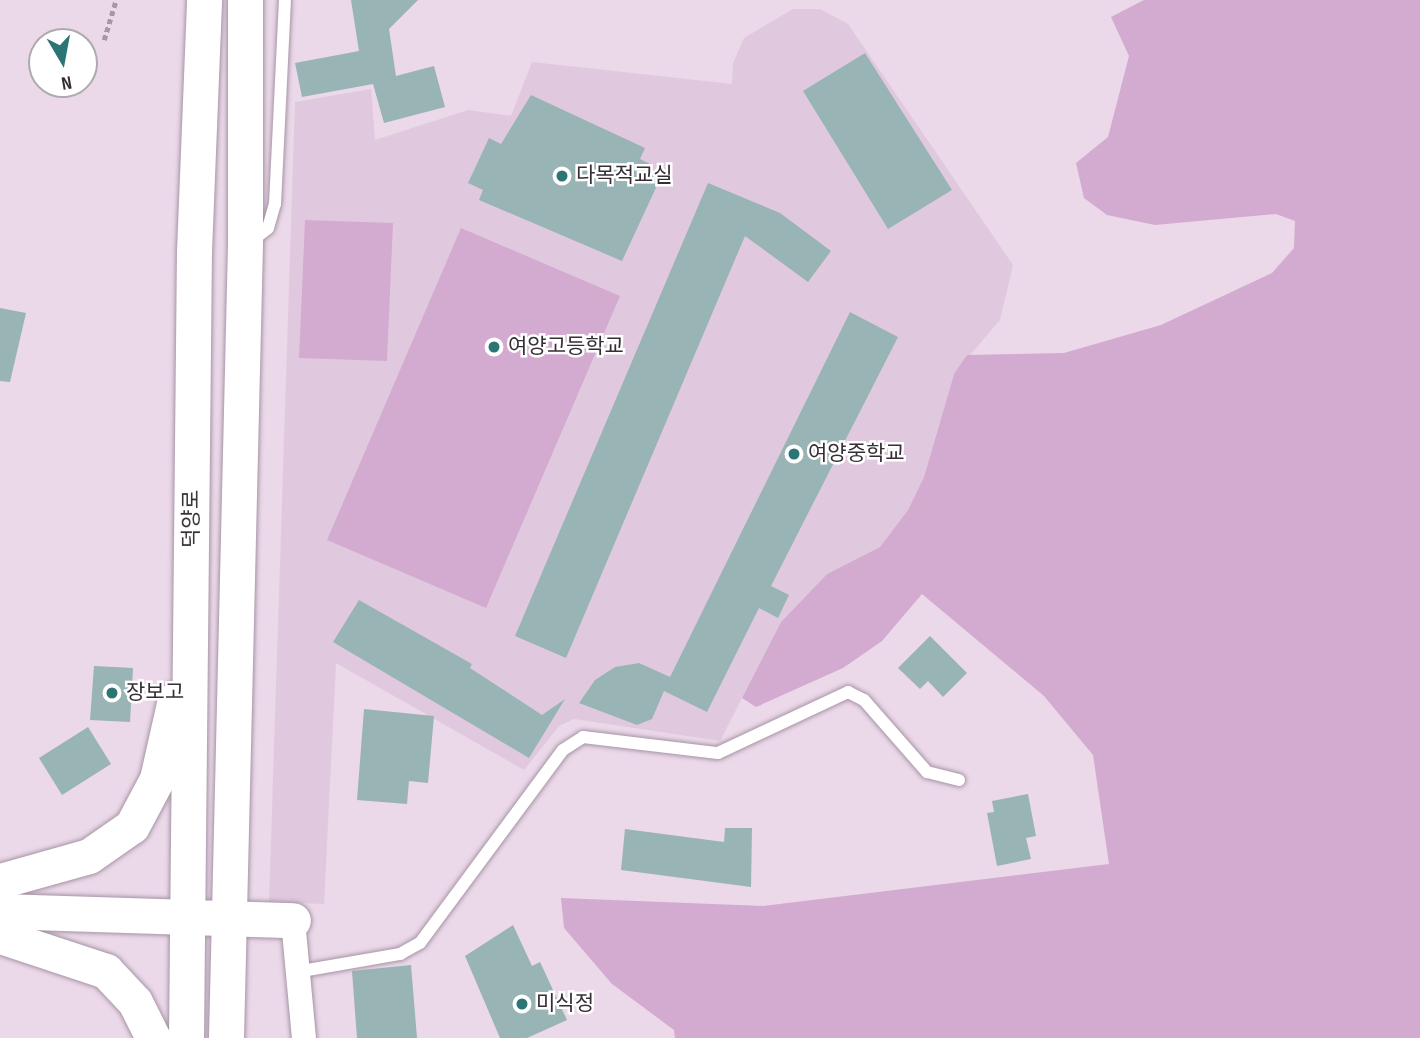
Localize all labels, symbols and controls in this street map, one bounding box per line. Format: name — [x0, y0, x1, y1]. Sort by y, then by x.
north arrow — [28, 28, 98, 98]
text: N — [59, 70, 73, 94]
place label: 다목적교실 — [576, 163, 673, 189]
marker: 다목적교실 — [554, 168, 570, 184]
place label: 여양고등학교 — [508, 334, 624, 360]
marker: 여양고등학교 — [486, 339, 502, 355]
place label: 여양중학교 — [808, 441, 905, 467]
marker: 여양중학교 — [786, 446, 802, 462]
street label: 덕양로 — [179, 490, 205, 548]
place label: 장보고 — [126, 680, 184, 706]
marker: 장보고 — [104, 685, 120, 701]
place label: 미식정 — [536, 991, 594, 1017]
marker: 미식정 — [514, 996, 530, 1012]

